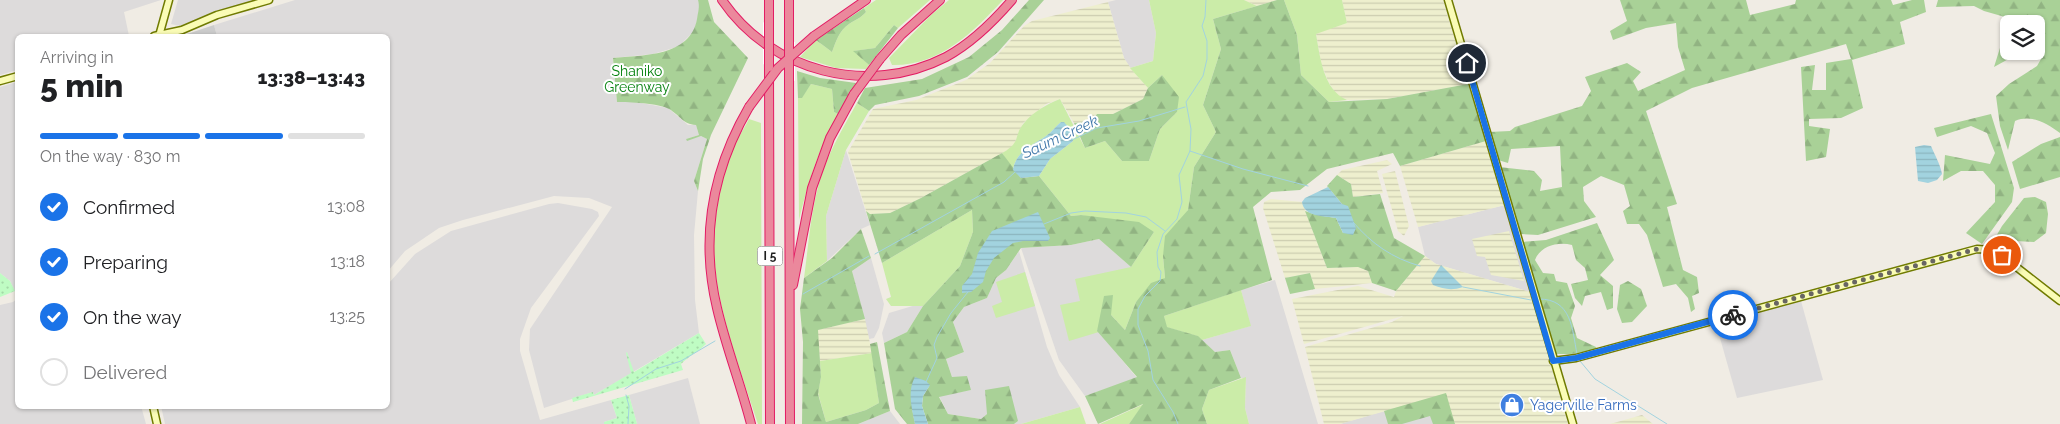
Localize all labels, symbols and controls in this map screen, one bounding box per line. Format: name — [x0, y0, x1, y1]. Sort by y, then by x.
map controls — [2000, 15, 2045, 60]
button: layers — [2000, 15, 2045, 60]
pin — [1446, 42, 1488, 84]
text: Arriving in — [40, 48, 114, 67]
icon: home — [1453, 49, 1481, 77]
park label: Shaniko Greenway — [604, 63, 670, 95]
text: 13:38–13:43 — [257, 66, 365, 88]
text: 5 min — [40, 67, 123, 104]
water label: Saum Creek — [1018, 112, 1101, 163]
text: On the way · 830 m — [40, 147, 180, 166]
icon: check — [40, 193, 68, 221]
text: Confirmed — [83, 196, 175, 218]
text: 13:08 — [327, 197, 365, 216]
pin — [1981, 234, 2023, 276]
icon: bag — [1988, 241, 2016, 269]
road number: I 5 — [758, 247, 782, 266]
icon: check — [40, 248, 68, 276]
text: Preparing — [83, 251, 168, 273]
text: 13:18 — [330, 252, 365, 271]
courier — [1708, 290, 1758, 340]
icon: bike — [1719, 301, 1747, 329]
icon: check — [40, 303, 68, 331]
text: On the way — [83, 306, 182, 328]
text: 13:25 — [330, 307, 365, 326]
text: Delivered — [83, 361, 167, 383]
shop icon: Yagerville Farms — [1499, 392, 1525, 418]
place label: Yagerville Farms — [1530, 397, 1637, 413]

